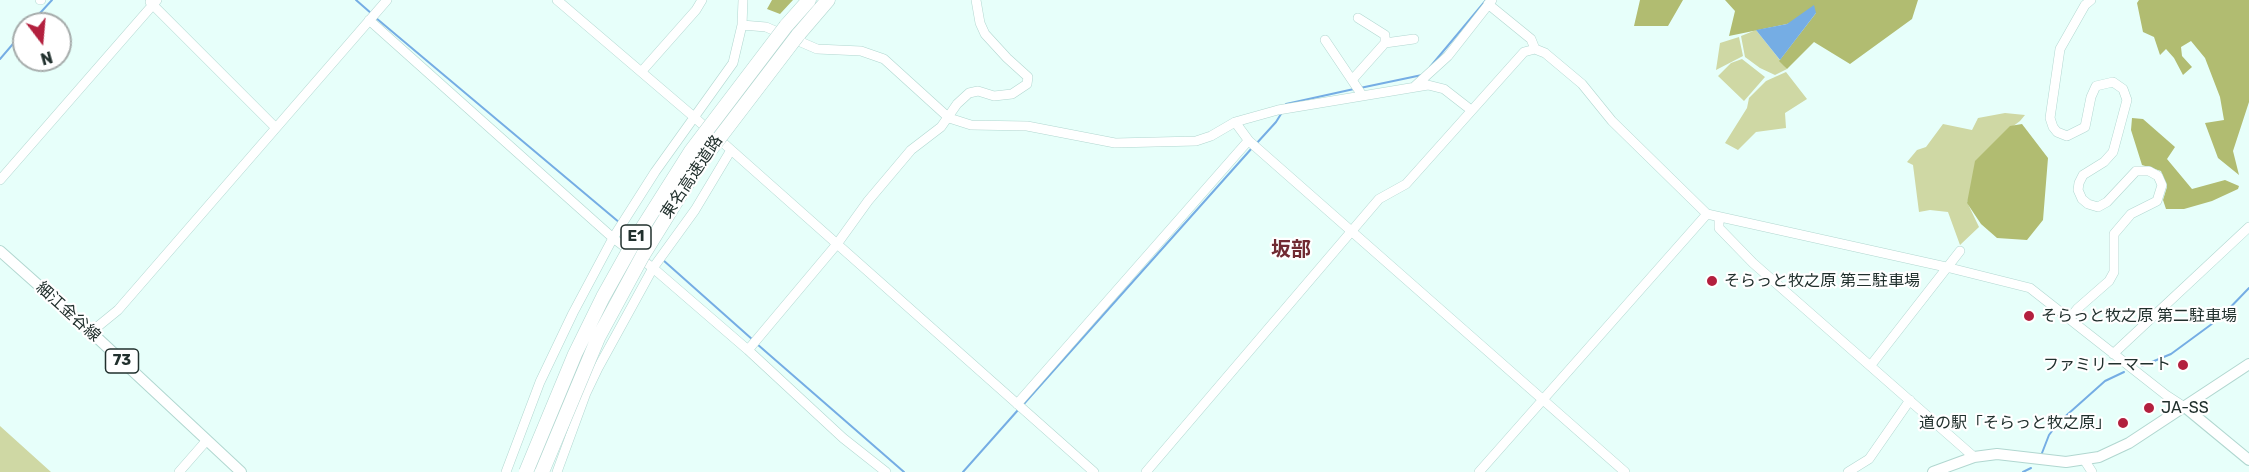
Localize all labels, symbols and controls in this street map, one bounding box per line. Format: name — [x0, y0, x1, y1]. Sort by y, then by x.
north arrow — [12, 12, 72, 72]
text: N — [38, 47, 55, 69]
street label: 東名高速道路 — [657, 132, 727, 222]
road number: E1 — [621, 225, 651, 249]
district label: 坂部 — [1271, 238, 1311, 262]
place label: そらっと牧之原 第三駐車場 — [1724, 271, 1920, 291]
marker: そらっと牧之原 第三駐車場 — [1705, 274, 1719, 288]
street label: 細江金谷線 — [32, 278, 104, 346]
place label: そらっと牧之原 第二駐車場 — [2041, 306, 2237, 326]
marker: そらっと牧之原 第二駐車場 — [2022, 309, 2036, 323]
road number: 73 — [106, 349, 138, 373]
place label: ファミリーマート — [2043, 355, 2171, 375]
marker: ファミリーマート — [2176, 358, 2190, 372]
place label: JA-SS — [2161, 398, 2209, 418]
marker: JA-SS — [2142, 401, 2156, 415]
place label: 道の駅「そらっと牧之原」 — [1919, 413, 2111, 433]
marker: 道の駅「そらっと牧之原」 — [2116, 416, 2130, 430]

